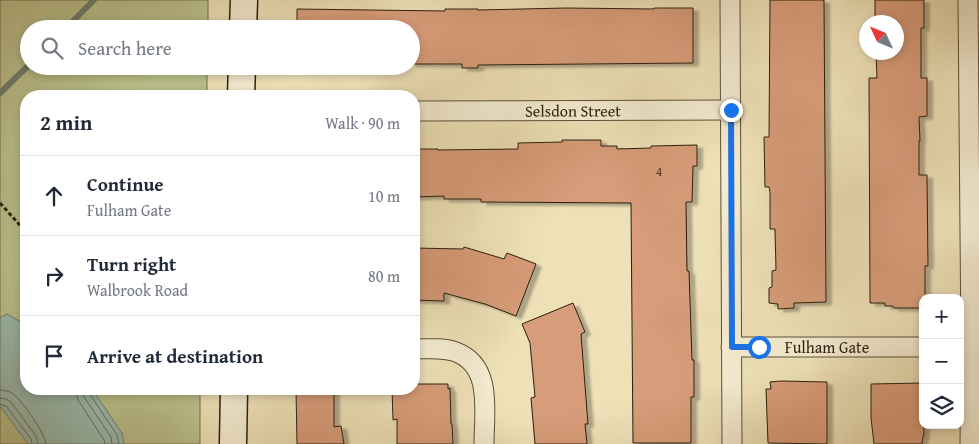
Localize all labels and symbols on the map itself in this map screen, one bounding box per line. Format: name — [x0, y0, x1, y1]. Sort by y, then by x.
north arrow — [859, 15, 904, 60]
street label: Selsdon Street — [525, 98, 621, 123]
route end — [720, 99, 743, 122]
house number: 4 — [656, 161, 663, 181]
street label: Fulham Gate — [785, 335, 869, 359]
route start — [748, 336, 771, 359]

